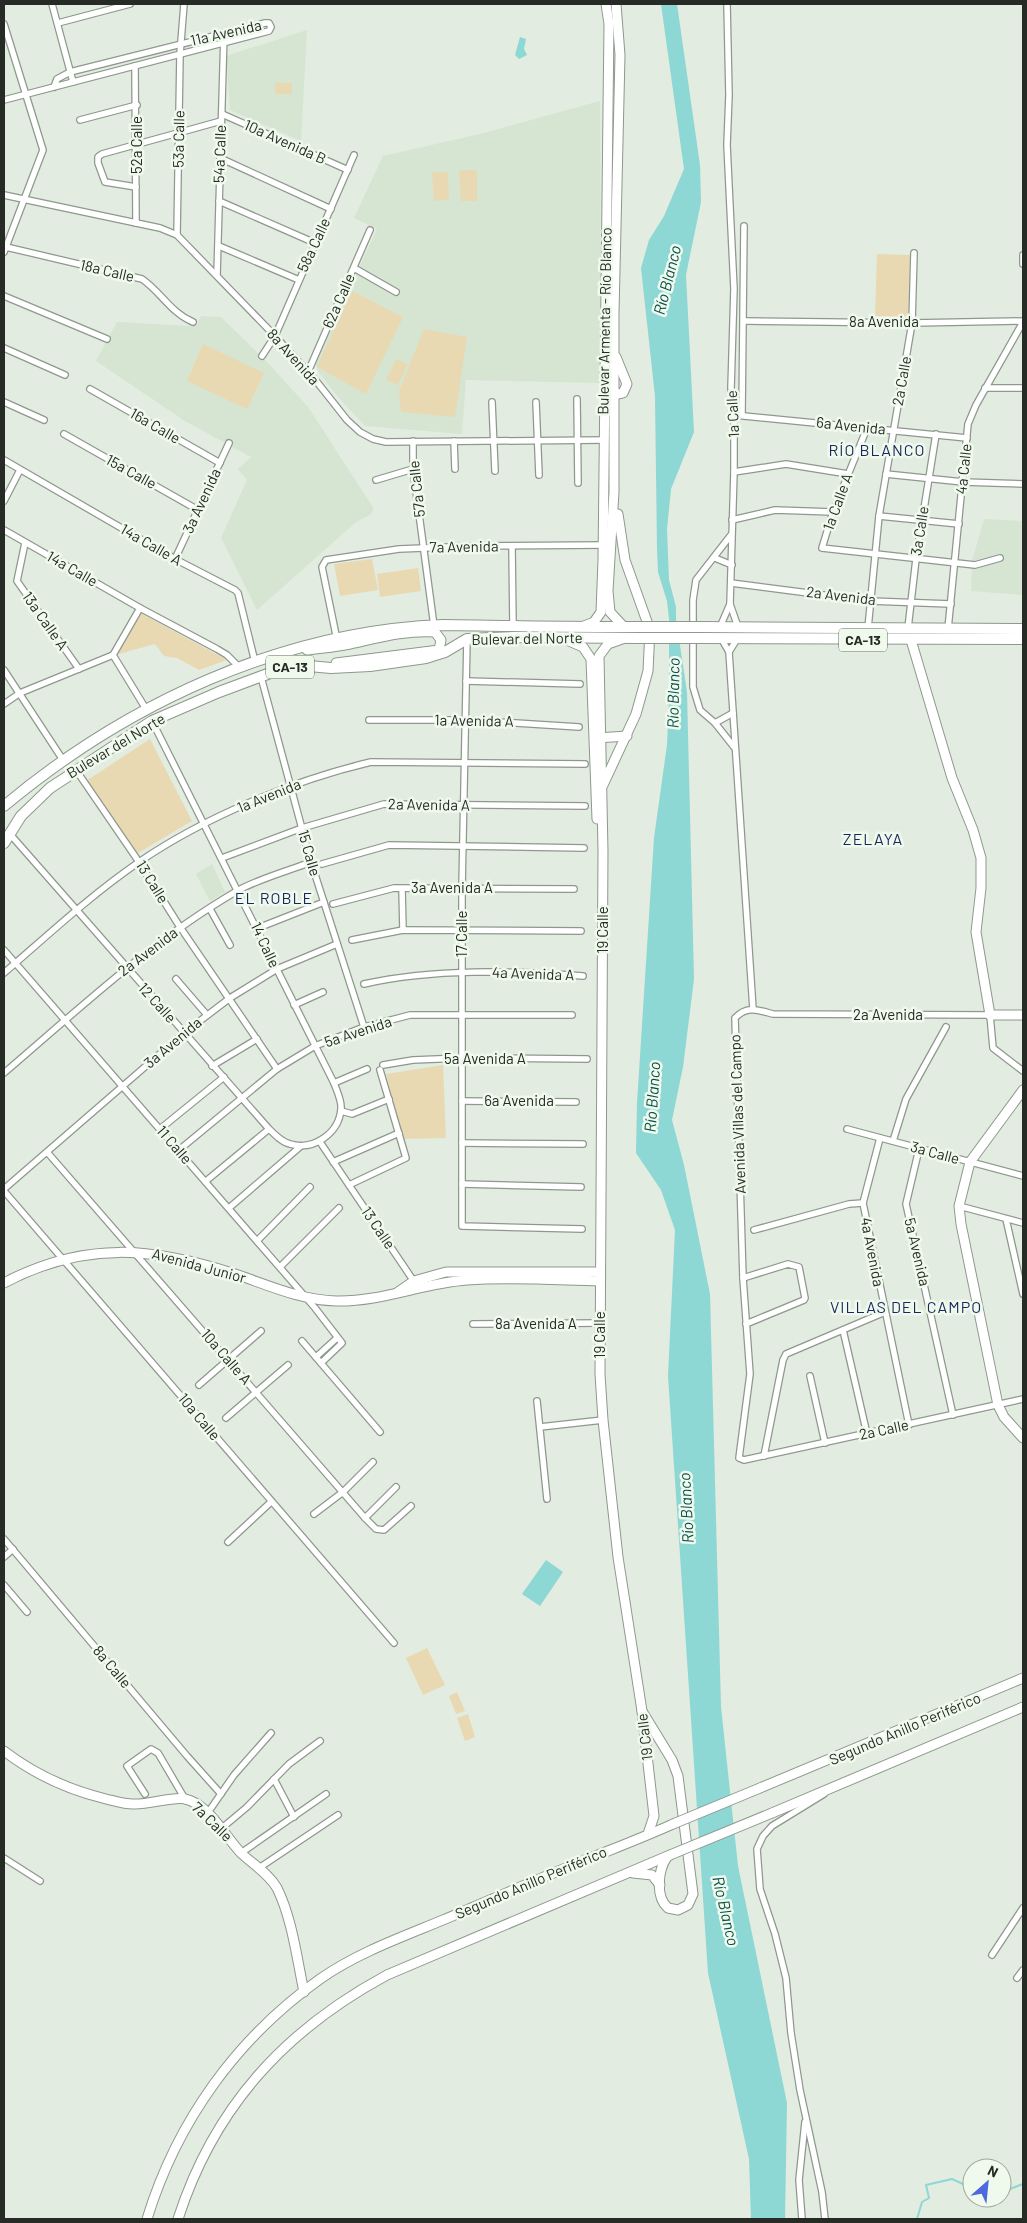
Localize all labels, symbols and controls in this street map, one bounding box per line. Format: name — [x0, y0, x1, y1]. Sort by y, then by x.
street label: 11a Avenida — [188, 15, 263, 49]
street label: 53a Calle — [168, 110, 188, 168]
street label: 10a Avenida B — [241, 115, 329, 167]
street label: 52a Calle — [127, 116, 145, 174]
street label: 54a Calle — [209, 125, 229, 183]
street label: 58a Calle — [293, 215, 333, 275]
street label: Bulevar Armenta - Río Blanco — [593, 227, 615, 415]
water label: Río Blanco — [649, 243, 684, 317]
street label: 18a Calle — [78, 255, 136, 285]
street label: 62a Calle — [318, 270, 358, 331]
street label: 8a Avenida — [849, 312, 919, 330]
street label: 8a Avenida — [264, 324, 324, 388]
street label: 2a Calle — [888, 355, 914, 407]
street label: 1a Calle — [722, 390, 742, 438]
street label: 16a Calle — [127, 404, 184, 447]
street label: 6a Avenida — [815, 412, 887, 438]
district label: RÍO BLANCO — [828, 440, 926, 459]
street label: 4a Calle — [951, 443, 975, 495]
street label: 15a Calle — [103, 450, 160, 492]
street label: 57a Calle — [404, 460, 428, 518]
street label: 3a Avenida — [178, 465, 224, 536]
street label: 1a Calle A — [818, 471, 856, 533]
street label: 3a Calle — [906, 505, 932, 557]
street label: 14a Calle A — [118, 519, 185, 569]
street label: 7a Avenida — [429, 536, 499, 556]
street label: 14a Calle — [44, 546, 101, 590]
street label: 2a Avenida — [805, 582, 877, 608]
street label: 13a Calle A — [19, 588, 72, 653]
street label: Bulevar del Norte — [471, 628, 583, 648]
road number: CA-13 — [839, 628, 887, 652]
road number: CA-13 — [266, 656, 314, 679]
water label: Río Blanco — [662, 657, 683, 729]
street label: Bulevar del Norte — [63, 709, 168, 782]
street label: 1a Avenida A — [434, 710, 514, 730]
street label: 1a Avenida — [234, 774, 303, 816]
street label: 2a Avenida A — [388, 794, 470, 814]
street label: 15 Calle — [295, 827, 325, 878]
district label: ZELAYA — [843, 829, 903, 848]
street label: 13 Calle — [133, 857, 173, 906]
street label: 3a Avenida A — [411, 878, 493, 896]
district label: EL ROBLE — [235, 888, 313, 907]
street label: 19 Calle — [593, 906, 611, 954]
street label: 17 Calle — [452, 911, 470, 957]
street label: 14 Calle — [248, 919, 284, 970]
street label: 2a Avenida — [114, 923, 181, 979]
street label: 4a Avenida A — [492, 963, 575, 983]
street label: 12 Calle — [135, 979, 180, 1026]
street label: 2a Avenida — [853, 1005, 923, 1023]
street label: 5a Avenida — [322, 1012, 394, 1050]
street label: 3a Avenida — [140, 1013, 205, 1072]
street label: Avenida Villas del Campo — [725, 1034, 749, 1194]
street label: 5a Avenida A — [444, 1049, 526, 1067]
water label: Río Blanco — [640, 1061, 663, 1133]
street label: 6a Avenida — [484, 1091, 554, 1109]
street label: 11 Calle — [153, 1121, 196, 1167]
street label: 3a Calle — [909, 1137, 962, 1167]
street label: 13 Calle — [358, 1203, 400, 1252]
street label: 4a Avenida — [857, 1216, 889, 1288]
street label: 5a Avenida — [901, 1216, 935, 1288]
street label: Avenida Junior — [150, 1244, 249, 1286]
district label: VILLAS DEL CAMPO — [830, 1297, 982, 1316]
street label: 19 Calle — [590, 1311, 608, 1359]
street label: 8a Avenida A — [495, 1314, 577, 1332]
street label: 10a Calle A — [198, 1325, 256, 1388]
street label: 10a Calle — [175, 1389, 225, 1444]
street label: 2a Calle — [857, 1415, 910, 1443]
water label: Río Blanco — [674, 1472, 697, 1544]
street label: 8a Calle — [90, 1641, 136, 1691]
street label: Segundo Anillo Periférico — [826, 1688, 983, 1768]
street label: 19 Calle — [632, 1712, 656, 1762]
street label: 7a Calle — [189, 1798, 237, 1845]
street label: Segundo Anillo Periférico — [452, 1842, 609, 1922]
water label: Río Blanco — [709, 1874, 744, 1948]
north arrow — [962, 2158, 1012, 2208]
text: N — [985, 2161, 1001, 2181]

